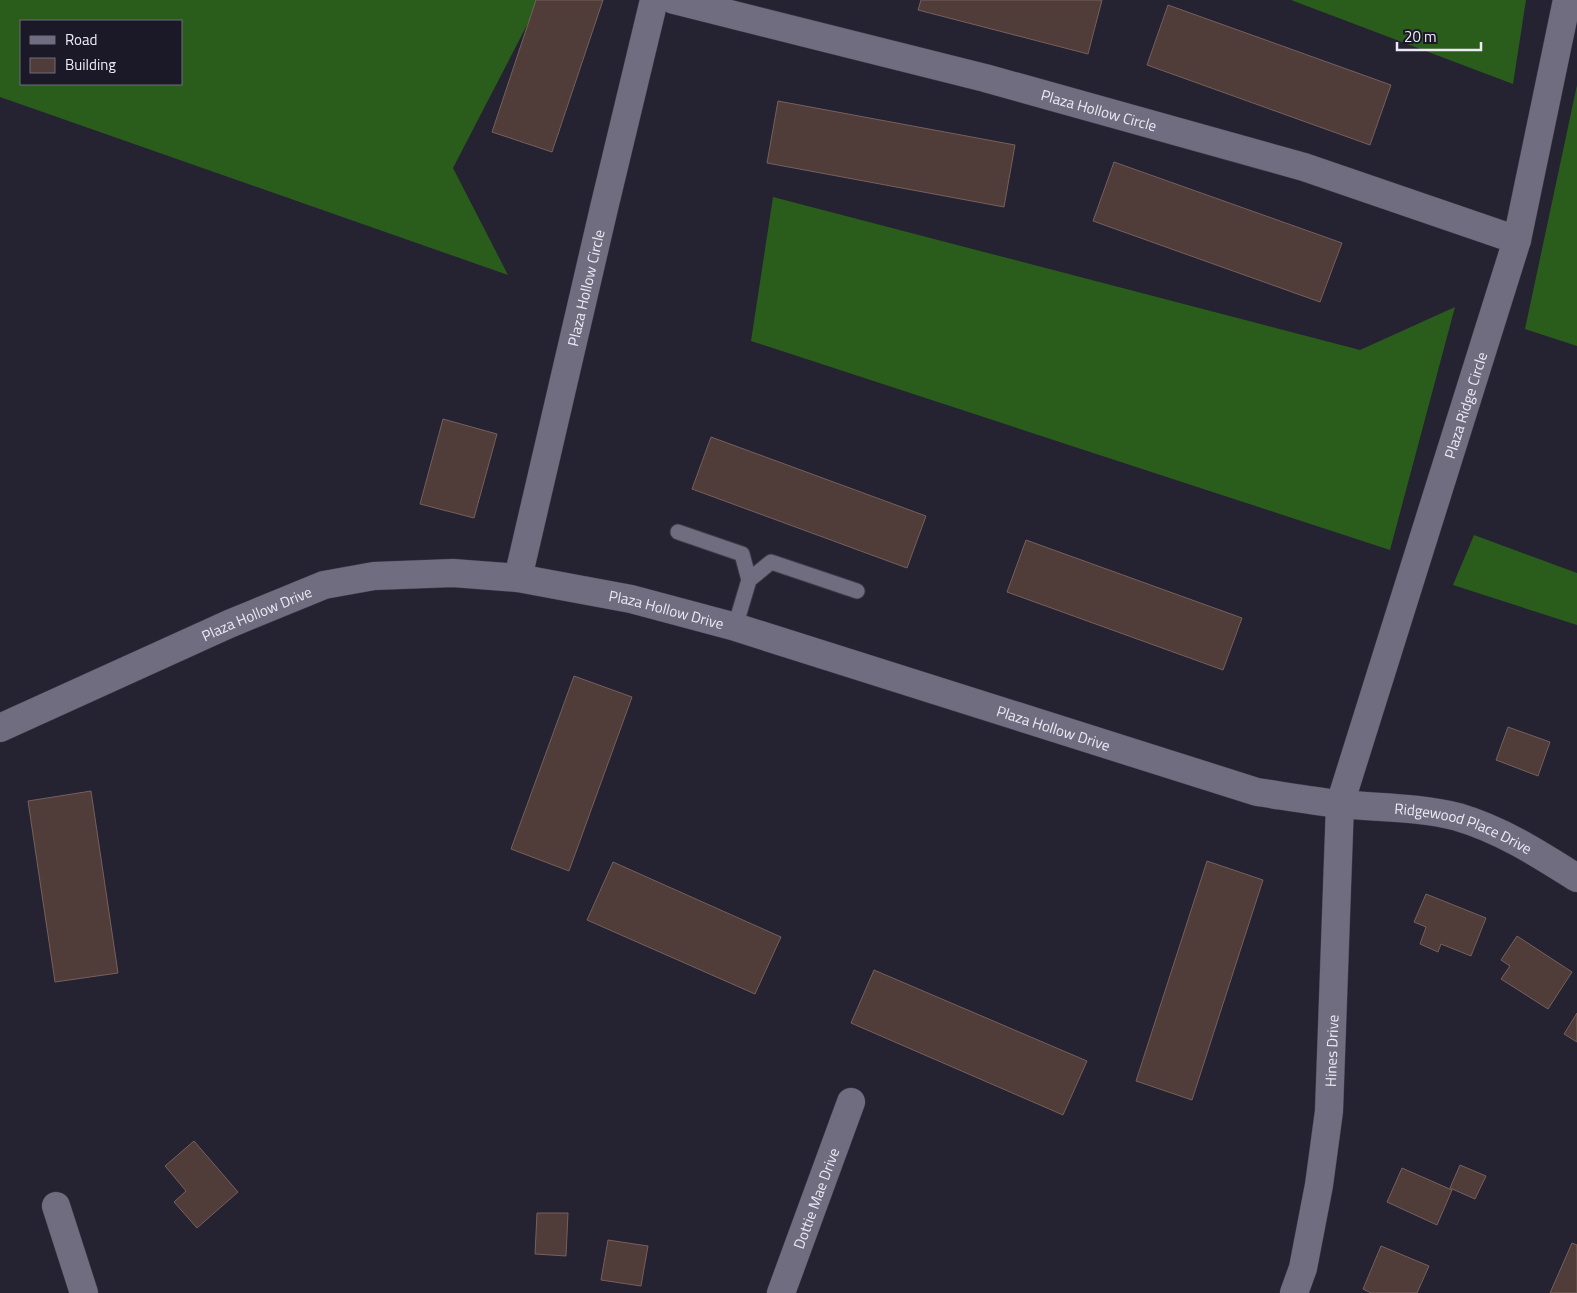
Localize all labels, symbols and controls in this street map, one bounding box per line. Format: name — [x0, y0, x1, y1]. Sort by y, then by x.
legend — [20, 20, 182, 85]
scale bar — [1397, 20, 1481, 52]
text: 20 m — [1404, 25, 1437, 48]
text: Road — [65, 28, 97, 51]
text: Building — [65, 53, 116, 76]
street label: Plaza Hollow Circle — [1039, 83, 1160, 137]
street label: Plaza Hollow Circle — [561, 227, 610, 348]
street label: Plaza Ridge Circle — [1438, 349, 1493, 461]
street label: Plaza Hollow Drive — [197, 580, 315, 647]
street label: Plaza Hollow Drive — [607, 584, 726, 635]
street label: Plaza Hollow Drive — [994, 699, 1113, 756]
street label: Ridgewood Place Drive — [1394, 796, 1537, 860]
street label: Hines Drive — [1318, 1014, 1344, 1087]
street label: Dottie Mae Drive — [787, 1144, 845, 1252]

